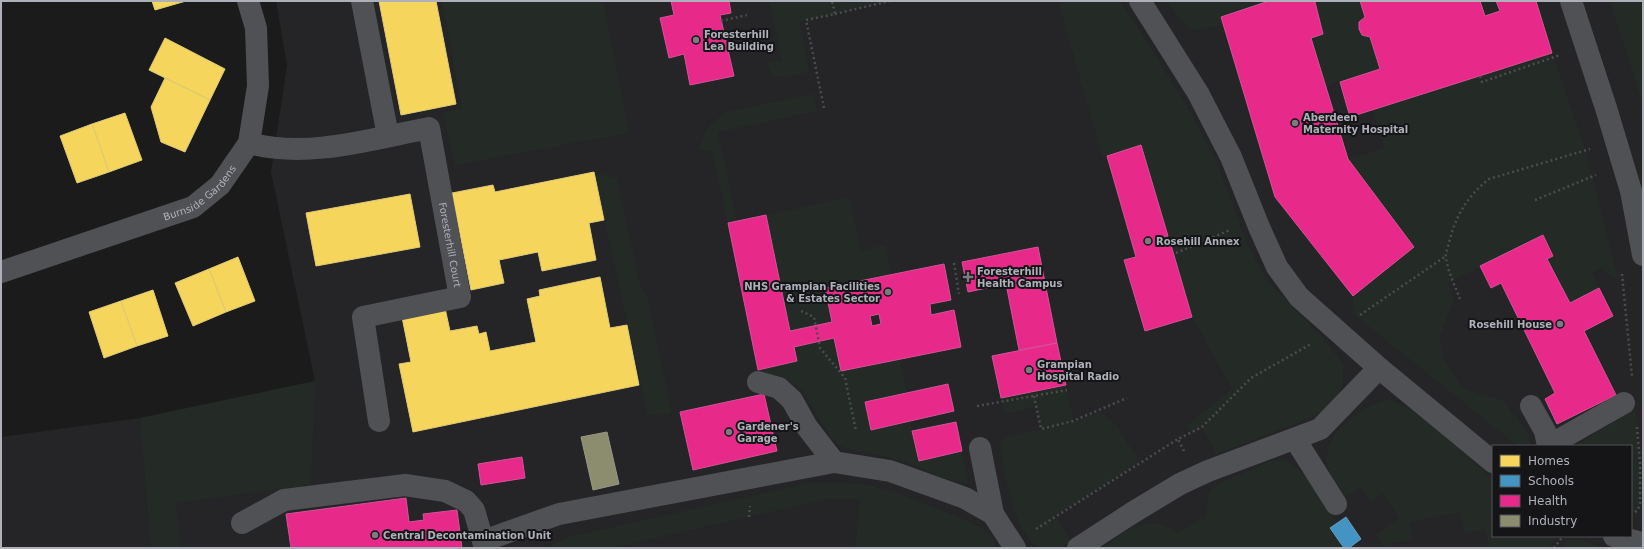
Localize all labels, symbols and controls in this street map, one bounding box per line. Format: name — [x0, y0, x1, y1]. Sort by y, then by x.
place label: Foresterhill Lea Building — [704, 29, 774, 52]
marker: Foresterhill Lea Building — [691, 35, 701, 45]
place label: Aberdeen Maternity Hospital — [1303, 112, 1408, 135]
marker: Aberdeen Maternity Hospital — [1290, 118, 1300, 128]
street label: Burnside Gardens — [162, 163, 238, 223]
street label: Foresterhill Court — [437, 201, 463, 288]
marker: Rosehill Annex — [1143, 236, 1153, 246]
place label: Rosehill Annex — [1156, 236, 1240, 247]
place label: Foresterhill Health Campus — [977, 266, 1062, 289]
marker: Foresterhill Health Campus — [962, 271, 974, 283]
place label: NHS Grampian Facilities & Estates Sector — [744, 281, 880, 304]
marker: NHS Grampian Facilities & Estates Sector — [883, 287, 893, 297]
place label: Rosehill House — [1469, 319, 1552, 330]
marker: Rosehill House — [1555, 319, 1565, 329]
place label: Grampian Hospital Radio — [1037, 359, 1119, 382]
marker: Grampian Hospital Radio — [1024, 365, 1034, 375]
place label: Gardener's Garage — [737, 421, 799, 444]
marker: Gardener's Garage — [724, 427, 734, 437]
legend — [1492, 445, 1632, 537]
text: Homes — [1528, 454, 1570, 468]
text: Schools — [1528, 474, 1574, 488]
text: Health — [1528, 494, 1567, 508]
text: Industry — [1528, 514, 1577, 528]
marker: Central Decontamination Unit — [370, 530, 380, 540]
place label: Central Decontamination Unit — [383, 530, 551, 541]

